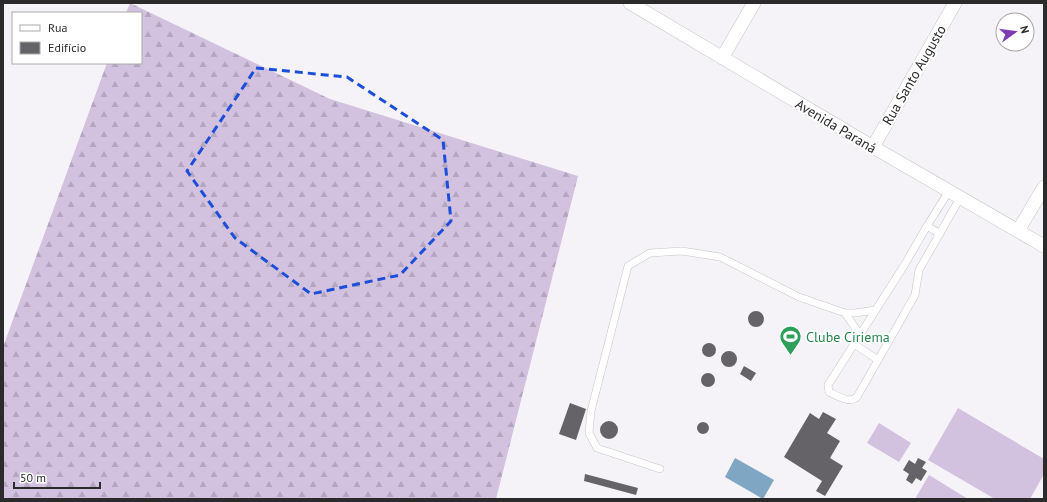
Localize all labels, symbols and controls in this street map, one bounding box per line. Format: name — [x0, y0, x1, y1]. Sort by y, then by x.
legend — [12, 12, 142, 64]
north arrow — [995, 12, 1035, 52]
text: Rua — [48, 20, 67, 35]
street label: Rua Santo Augusto — [878, 22, 950, 128]
text: N — [1017, 24, 1032, 35]
text: Edifício — [48, 40, 86, 55]
street label: Avenida Paraná — [792, 95, 880, 157]
sports icon: Clube Ciriema — [777, 324, 803, 357]
place label: Clube Ciriema — [806, 328, 890, 346]
scale bar — [14, 464, 100, 490]
text: 50 m — [20, 470, 46, 485]

